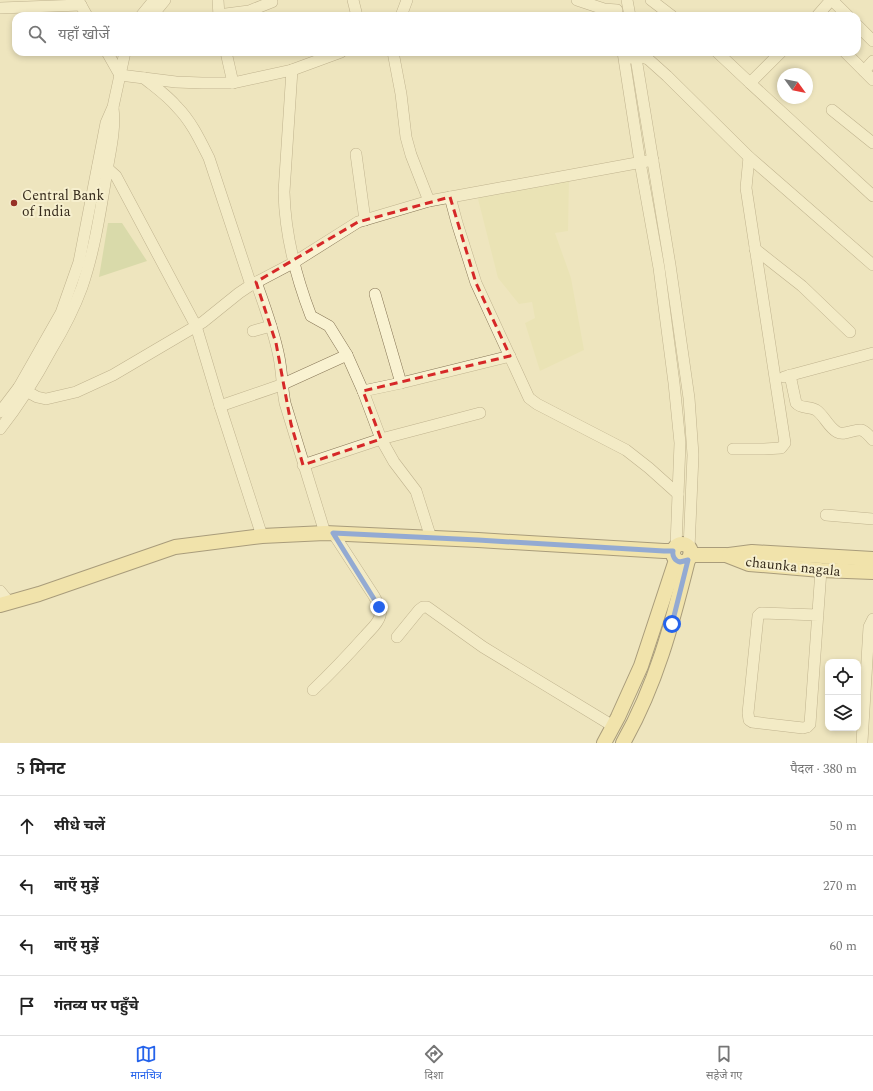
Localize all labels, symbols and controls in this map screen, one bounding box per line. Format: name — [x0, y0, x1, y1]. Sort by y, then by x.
search box — [12, 12, 861, 56]
icon: search — [26, 23, 48, 45]
text: यहाँ खोजें — [58, 23, 110, 46]
north arrow — [777, 68, 813, 104]
place label: Central Bank of India — [22, 185, 104, 222]
marker: Central Bank of India — [9, 198, 19, 208]
street label: chaunka nagala — [744, 551, 842, 582]
route end — [370, 598, 388, 616]
route start — [663, 615, 681, 633]
map controls — [825, 659, 861, 731]
button: locate — [825, 659, 861, 695]
button: layers — [825, 695, 861, 731]
text: 5 मिनट — [16, 756, 65, 782]
text: पैदल · 380 m — [790, 759, 857, 779]
text: सीधे चलें — [54, 814, 105, 837]
icon: ahead — [16, 815, 38, 837]
text: 50 m — [830, 816, 857, 836]
text: बाएँ मुड़ें — [54, 874, 99, 897]
icon: left — [16, 875, 38, 897]
text: 270 m — [823, 876, 857, 896]
text: बाएँ मुड़ें — [54, 934, 99, 957]
icon: left — [16, 935, 38, 957]
text: 60 m — [830, 936, 857, 956]
text: गंतव्य पर पहुँचे — [54, 994, 139, 1017]
icon: arrive — [16, 995, 38, 1017]
tab: मानचित्र — [131, 1043, 162, 1084]
tab: दिशा — [423, 1043, 445, 1084]
tab: सहेजे गए — [706, 1043, 742, 1084]

